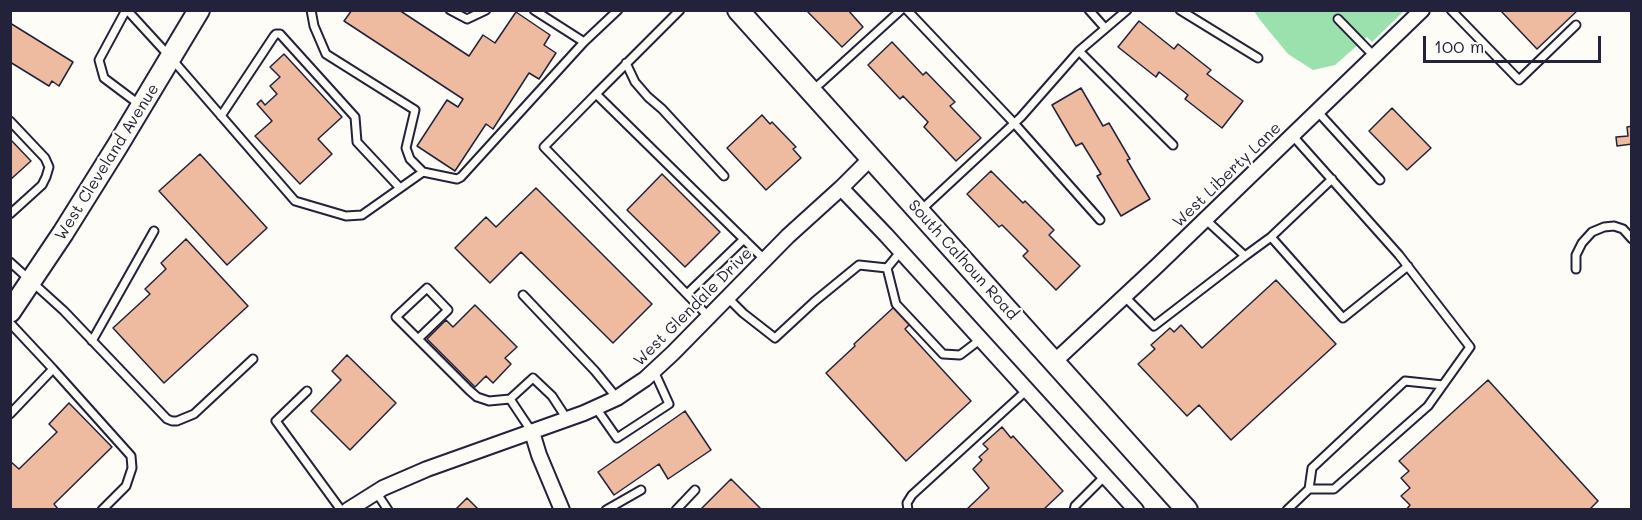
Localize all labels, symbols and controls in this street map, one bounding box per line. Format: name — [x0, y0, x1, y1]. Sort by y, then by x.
scale bar — [1426, 24, 1604, 62]
text: 100 m — [1434, 34, 1484, 58]
street label: West Cleveland Avenue — [51, 80, 163, 244]
street label: West Liberty Lane — [1169, 118, 1285, 232]
street label: South Calhoun Road — [904, 196, 1022, 324]
street label: West Glendale Drive — [630, 244, 756, 370]

